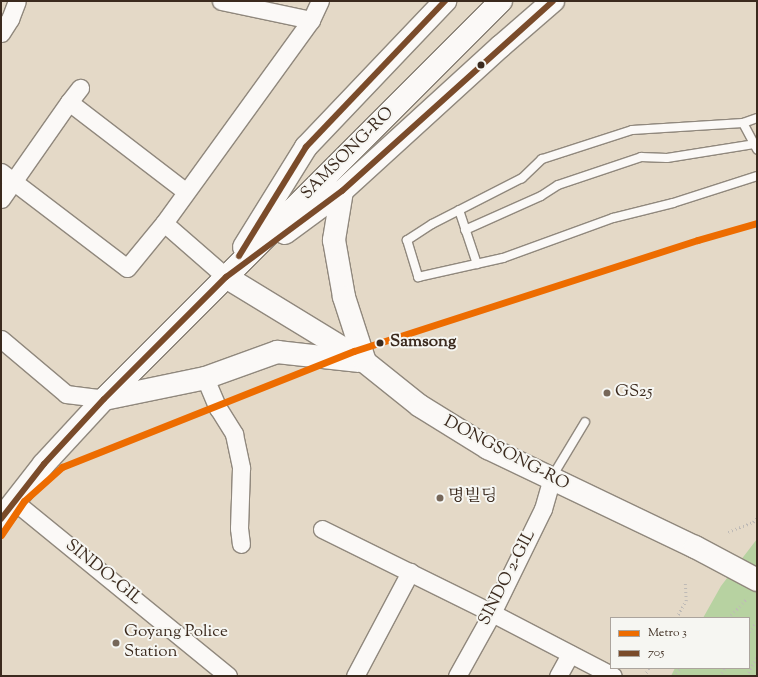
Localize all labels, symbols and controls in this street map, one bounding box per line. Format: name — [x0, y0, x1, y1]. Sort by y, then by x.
unlabelled marker — [476, 60, 486, 70]
street label: SAMSONG-RO — [297, 103, 399, 205]
place label: Samsong — [390, 333, 456, 353]
marker: Samsong — [373, 336, 387, 350]
place label: GS25 — [615, 383, 653, 403]
marker: GS25 — [602, 388, 612, 398]
street label: DONGSONG-RO — [440, 412, 572, 496]
place label: 명빌딩 — [448, 488, 497, 508]
marker: 명빌딩 — [435, 493, 445, 503]
street label: SINDO 2-GIL — [475, 527, 541, 629]
street label: SINDO-GIL — [61, 536, 145, 610]
legend — [610, 617, 750, 669]
place label: Goyang Police Station — [124, 623, 228, 663]
text: Metro 3 — [648, 624, 687, 642]
marker: Goyang Police Station — [111, 638, 121, 648]
text: 705 — [648, 644, 664, 662]

